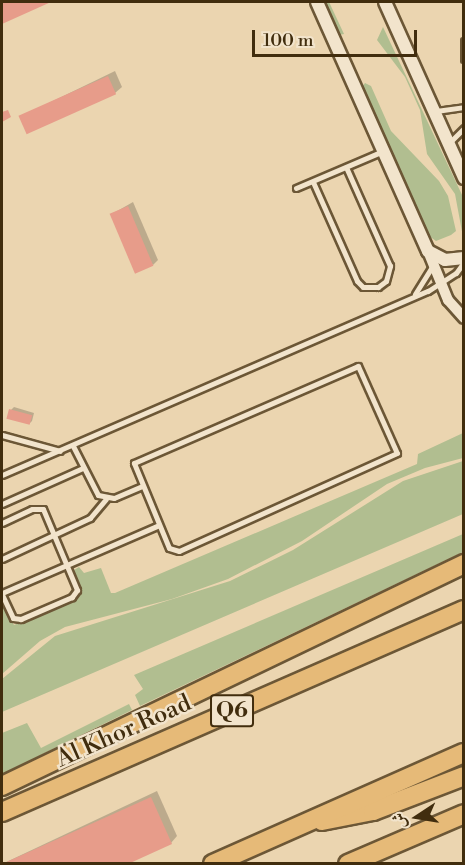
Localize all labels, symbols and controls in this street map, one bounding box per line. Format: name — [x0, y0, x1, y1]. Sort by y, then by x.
scale bar — [255, 18, 420, 56]
text: 100 m — [263, 29, 314, 52]
street label: Al Khor Road — [52, 689, 196, 775]
road number: Q6 — [210, 692, 254, 730]
north arrow — [387, 787, 447, 847]
text: ش — [388, 811, 411, 831]

